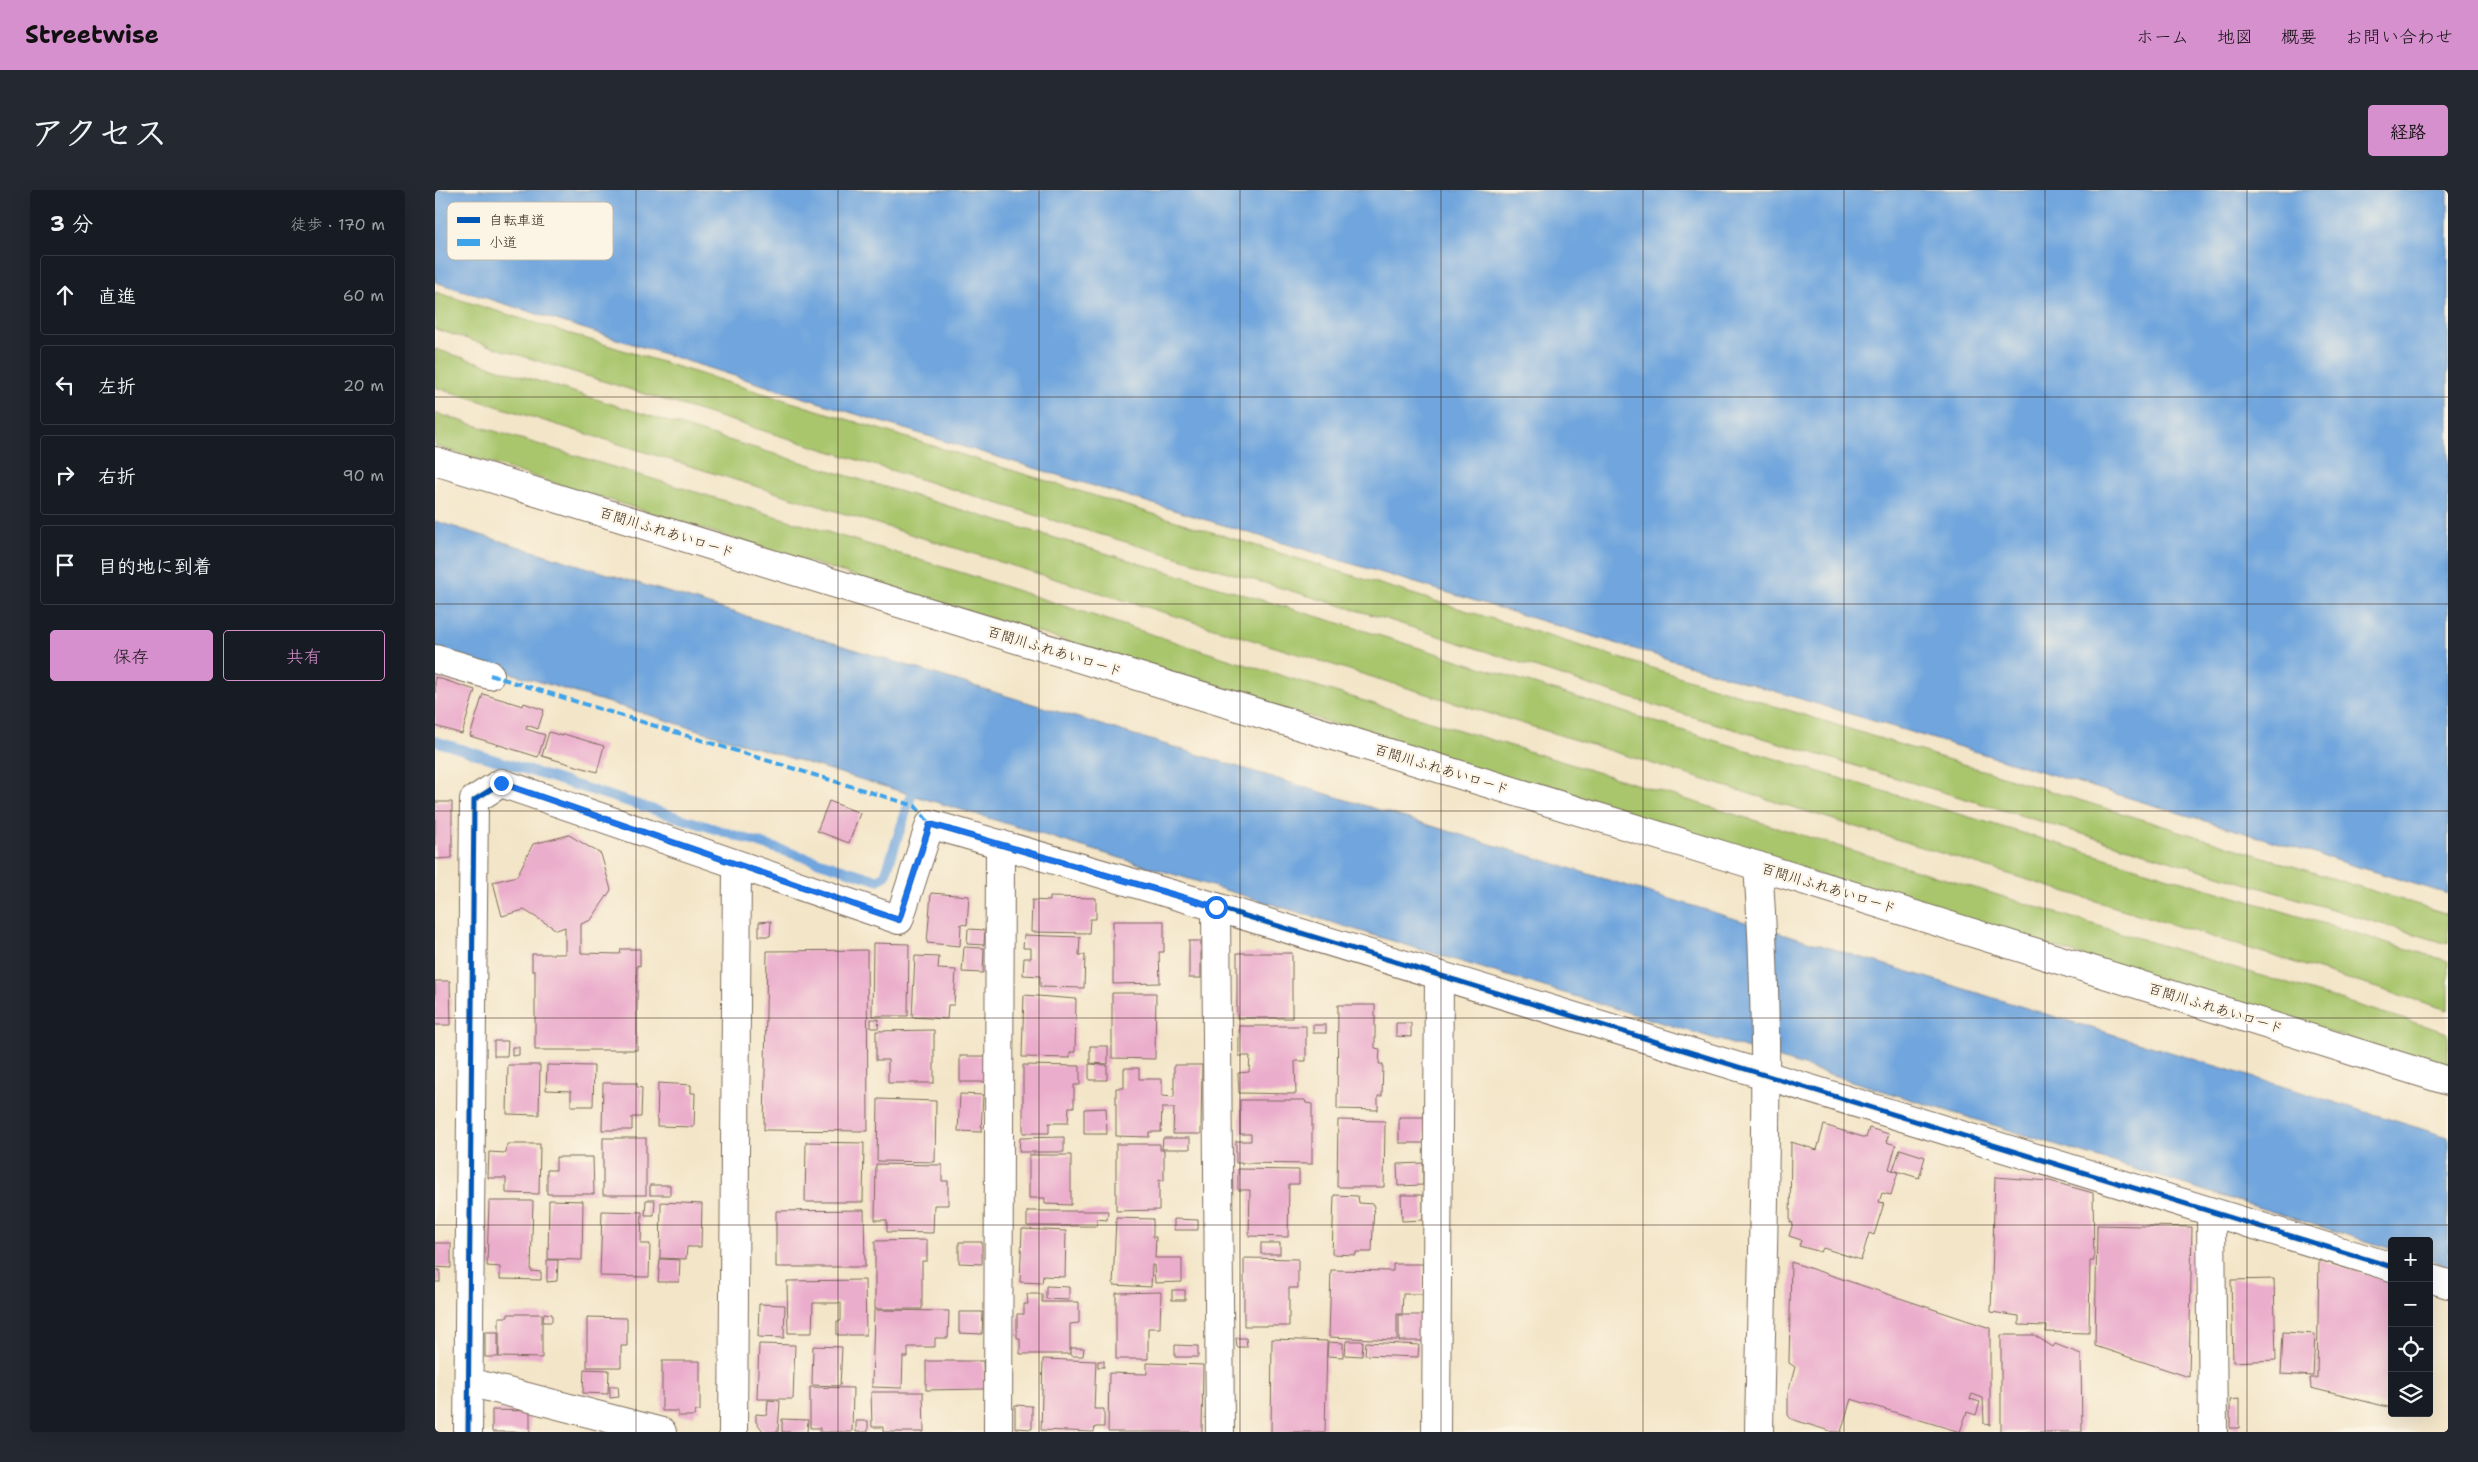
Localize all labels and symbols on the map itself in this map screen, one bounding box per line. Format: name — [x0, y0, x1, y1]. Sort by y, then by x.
legend — [447, 202, 613, 260]
text: 自転車道 — [489, 211, 545, 229]
text: 小道 — [489, 233, 517, 251]
street label: 百間川ふれあいロード — [597, 503, 737, 561]
street label: 百間川ふれあいロード — [985, 622, 1125, 680]
street label: 百間川ふれあいロード — [1372, 740, 1512, 798]
route end — [490, 772, 513, 795]
street label: 百間川ふれあいロード — [1759, 859, 1899, 917]
route start — [1205, 896, 1228, 919]
street label: 百間川ふれあいロード — [2146, 979, 2286, 1037]

